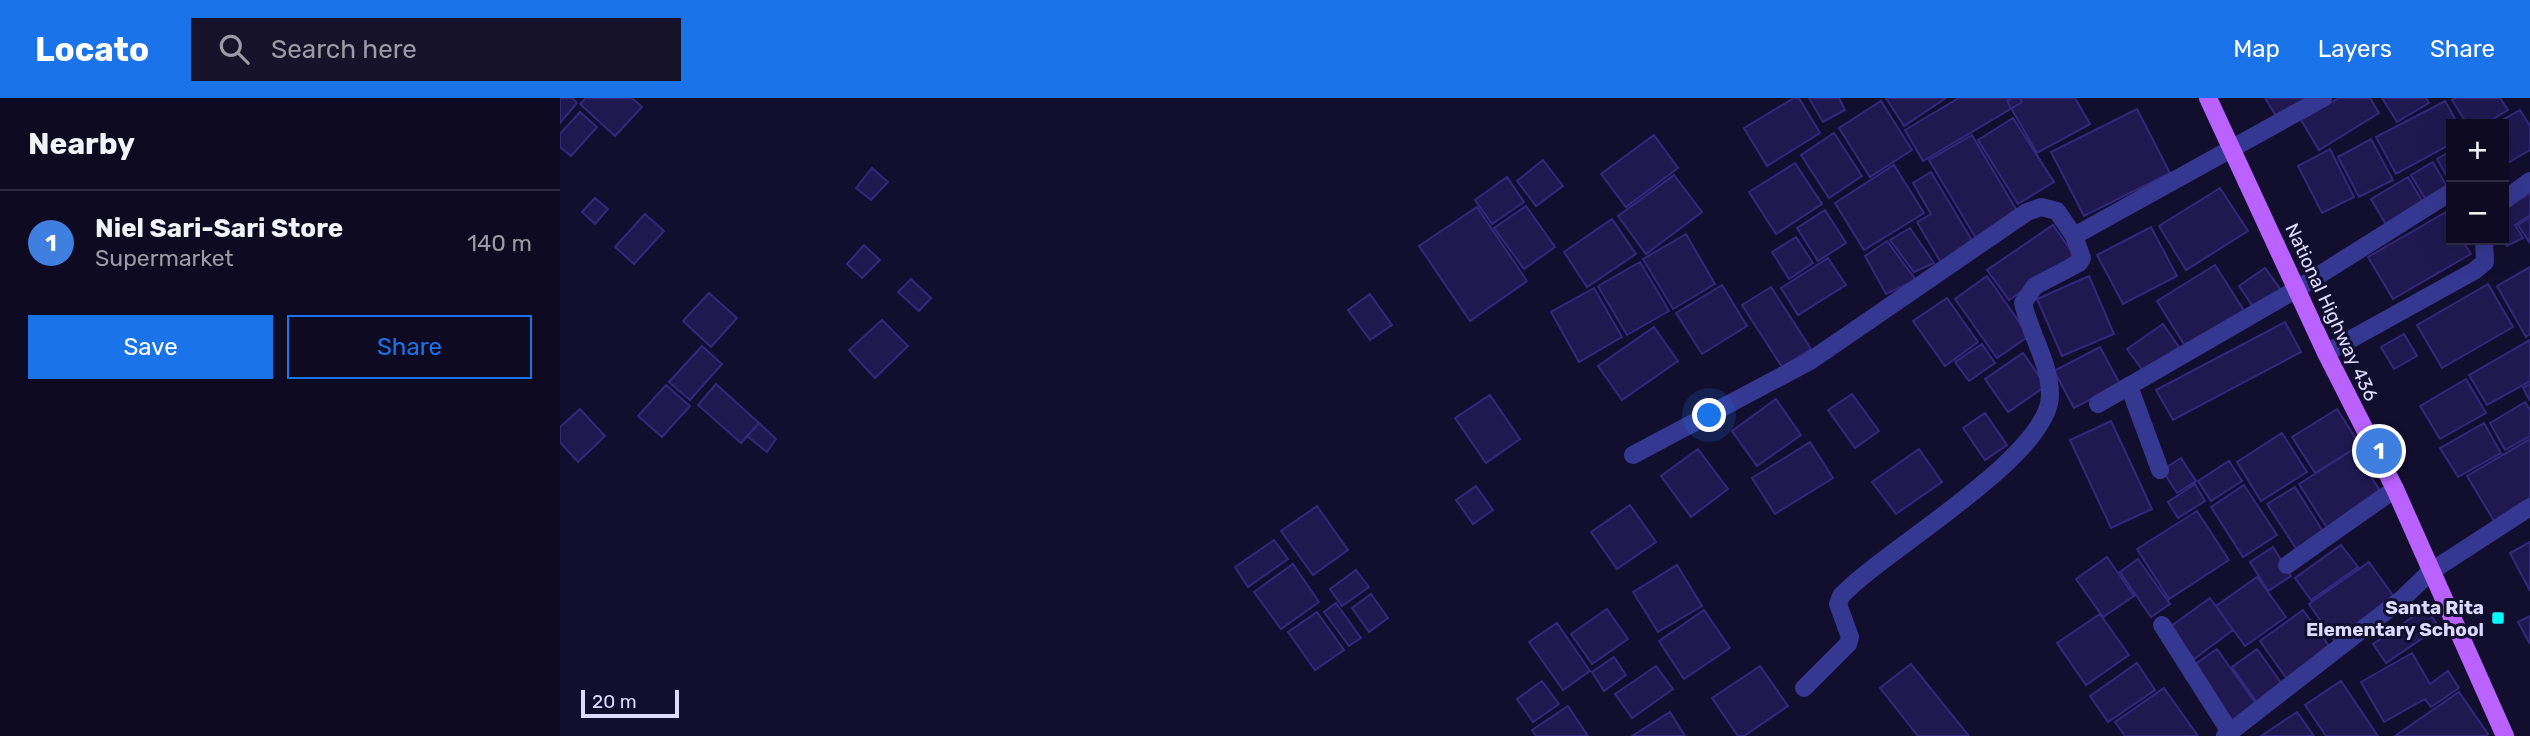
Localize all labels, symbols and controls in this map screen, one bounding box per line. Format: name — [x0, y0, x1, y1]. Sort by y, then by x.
search box — [191, 18, 681, 81]
text: Locato — [35, 30, 149, 69]
icon: search — [215, 30, 253, 68]
text: Search here — [271, 34, 417, 65]
text: Map — [2233, 35, 2280, 63]
text: Layers — [2318, 35, 2392, 63]
text: Share — [2430, 35, 2495, 63]
map controls — [2446, 119, 2509, 245]
button: + — [2446, 119, 2509, 182]
text: Nearby — [28, 126, 135, 162]
button: − — [2446, 182, 2509, 245]
text: Niel Sari-Sari Store — [95, 213, 343, 244]
street label: National Highway 436 — [2280, 220, 2383, 405]
text: 1 — [45, 229, 57, 257]
text: 140 m — [467, 229, 532, 257]
text: Supermarket — [95, 244, 233, 272]
button: Save — [28, 315, 273, 379]
button: Share — [287, 315, 532, 379]
your location — [1692, 398, 1726, 432]
pin: 1 — [2356, 425, 2402, 477]
place label: Santa Rita Elementary School — [2306, 596, 2484, 641]
marker: Santa Rita Elementary School — [2490, 610, 2506, 626]
scale bar — [581, 687, 679, 719]
text: 20 m — [592, 690, 637, 713]

